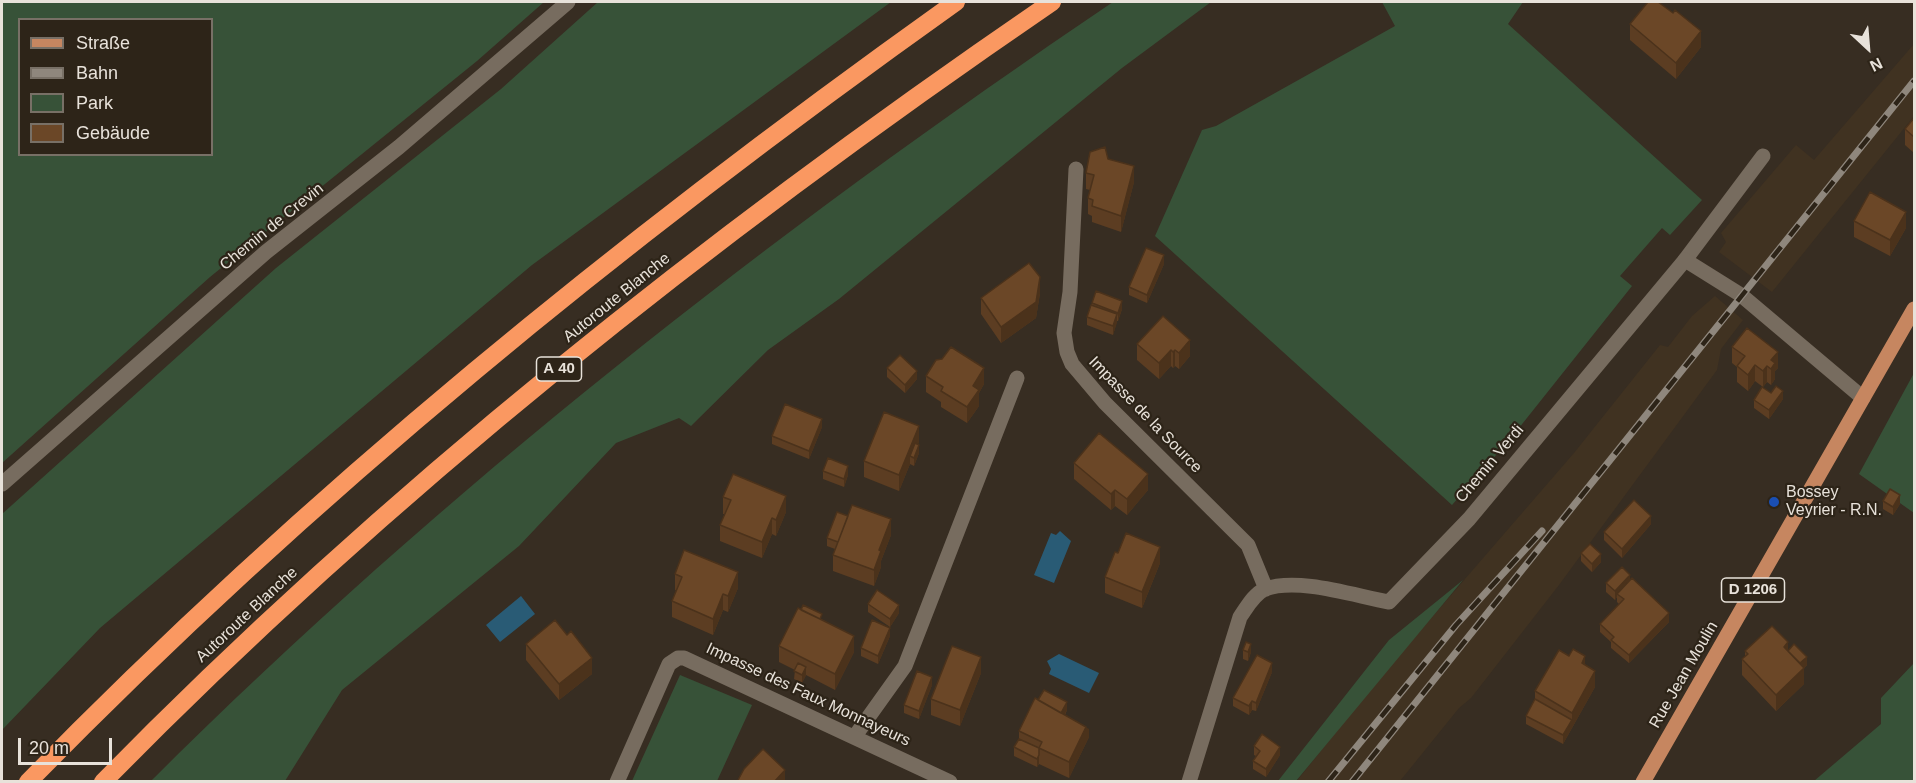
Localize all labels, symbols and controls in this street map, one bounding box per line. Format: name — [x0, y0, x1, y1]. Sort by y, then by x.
legend — [18, 18, 213, 156]
north arrow — [1838, 18, 1898, 78]
text: Straße — [76, 33, 130, 53]
text: N — [1867, 54, 1885, 75]
text: Bahn — [76, 63, 118, 83]
text: Park — [76, 93, 113, 113]
text: Gebäude — [76, 123, 150, 143]
street label: Chemin de Crevin — [216, 179, 328, 275]
street label: Autoroute Blanche — [560, 249, 674, 347]
street label: Impasse de la Source — [1084, 353, 1206, 477]
road number: A 40 — [536, 357, 582, 381]
street label: Chemin Verdi — [1452, 421, 1528, 507]
place label: Bossey Veyrier - R.N. — [1786, 483, 1882, 521]
marker: Bossey Veyrier - R.N. — [1767, 495, 1781, 509]
street label: Autoroute Blanche — [192, 563, 302, 667]
road number: D 1206 — [1722, 578, 1784, 602]
street label: Rue Jean Moulin — [1646, 618, 1722, 732]
street label: Impasse des Faux Monnayeurs — [703, 639, 913, 751]
scale bar — [21, 726, 116, 764]
text: 20 m — [29, 738, 69, 758]

